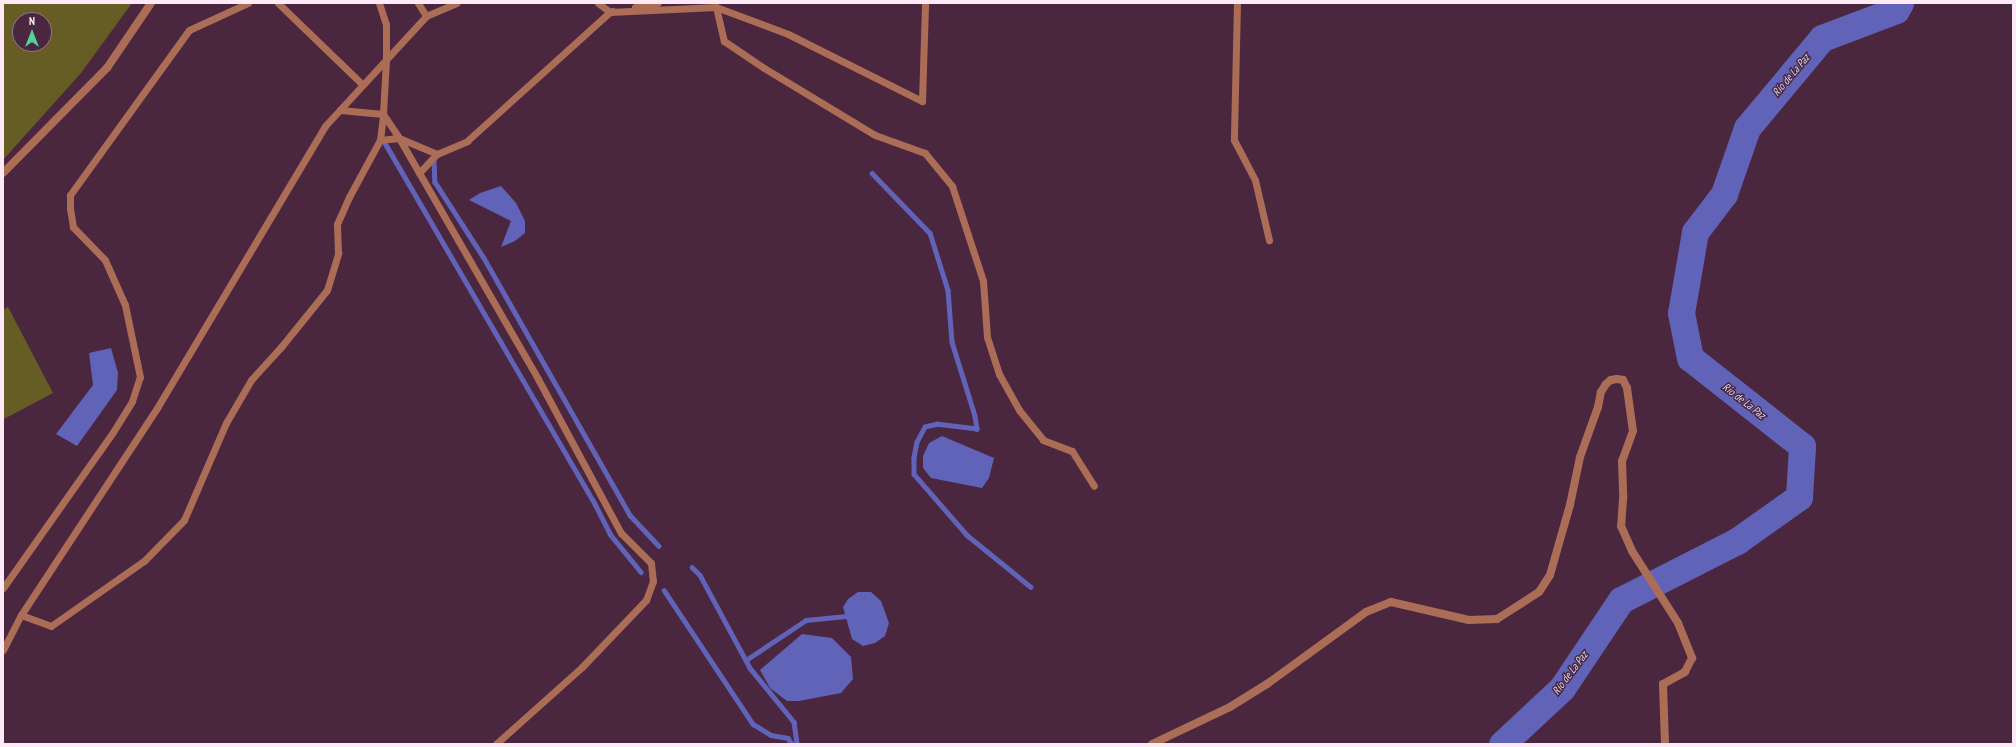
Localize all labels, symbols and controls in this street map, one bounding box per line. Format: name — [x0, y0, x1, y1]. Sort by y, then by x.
north arrow — [12, 12, 52, 52]
text: N — [29, 14, 35, 28]
water label: Río de La Paz — [1770, 51, 1812, 99]
water label: Río de La Paz — [1720, 380, 1768, 422]
water label: Río de La Paz — [1550, 649, 1590, 697]

